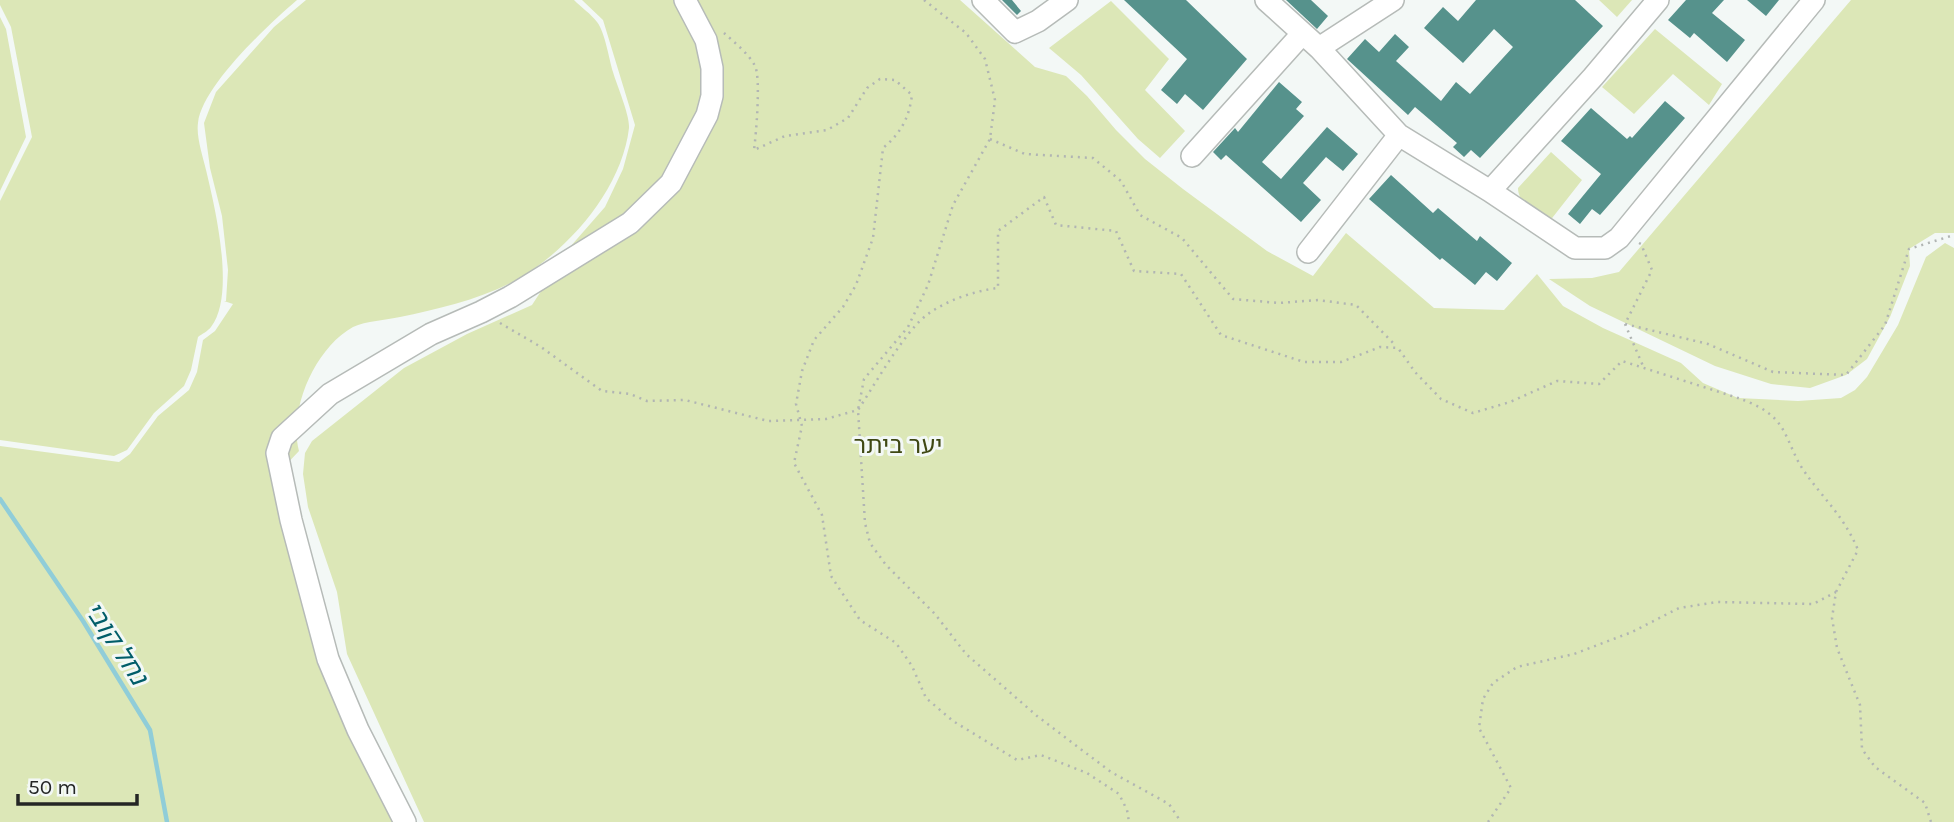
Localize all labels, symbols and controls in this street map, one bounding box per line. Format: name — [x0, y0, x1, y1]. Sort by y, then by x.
park label: יער ביתר — [854, 431, 942, 459]
water label: נחל קובי — [78, 596, 155, 692]
scale bar — [18, 762, 136, 806]
text: 50 m — [28, 775, 77, 799]

